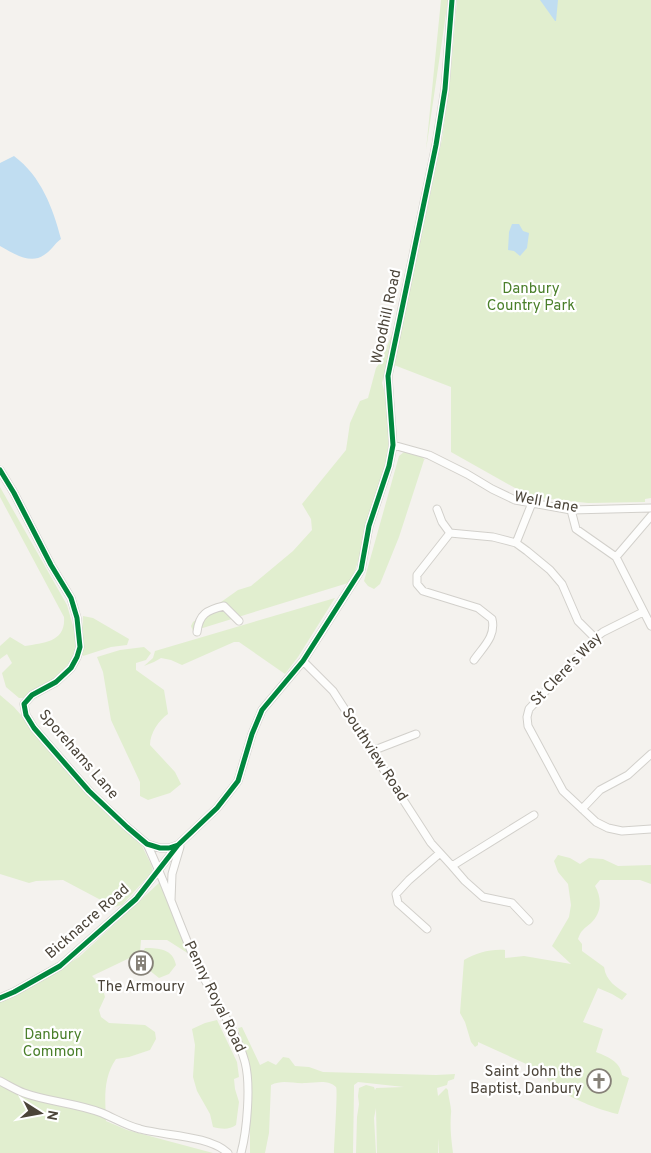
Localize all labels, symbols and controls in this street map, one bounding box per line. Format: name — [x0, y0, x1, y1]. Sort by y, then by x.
street label: Woodhill Road — [368, 268, 406, 366]
park label: Danbury Country Park — [487, 280, 575, 316]
street label: Well Lane — [512, 488, 580, 518]
street label: St Clere's Way — [527, 629, 607, 711]
street label: Southview Road — [337, 705, 411, 805]
street label: Sporehams Lane — [34, 706, 122, 804]
street label: Bicknacre Road — [42, 880, 134, 964]
street label: Penny Royal Road — [179, 938, 249, 1056]
building icon: The Armoury — [128, 950, 154, 976]
place label: The Armoury — [97, 978, 185, 997]
park label: Danbury Common — [23, 1026, 83, 1062]
place label: Saint John the Baptist, Danbury — [470, 1063, 582, 1099]
church icon: Saint John the Baptist, Danbury — [586, 1068, 612, 1094]
north arrow — [15, 1088, 65, 1138]
text: N — [42, 1109, 61, 1122]

